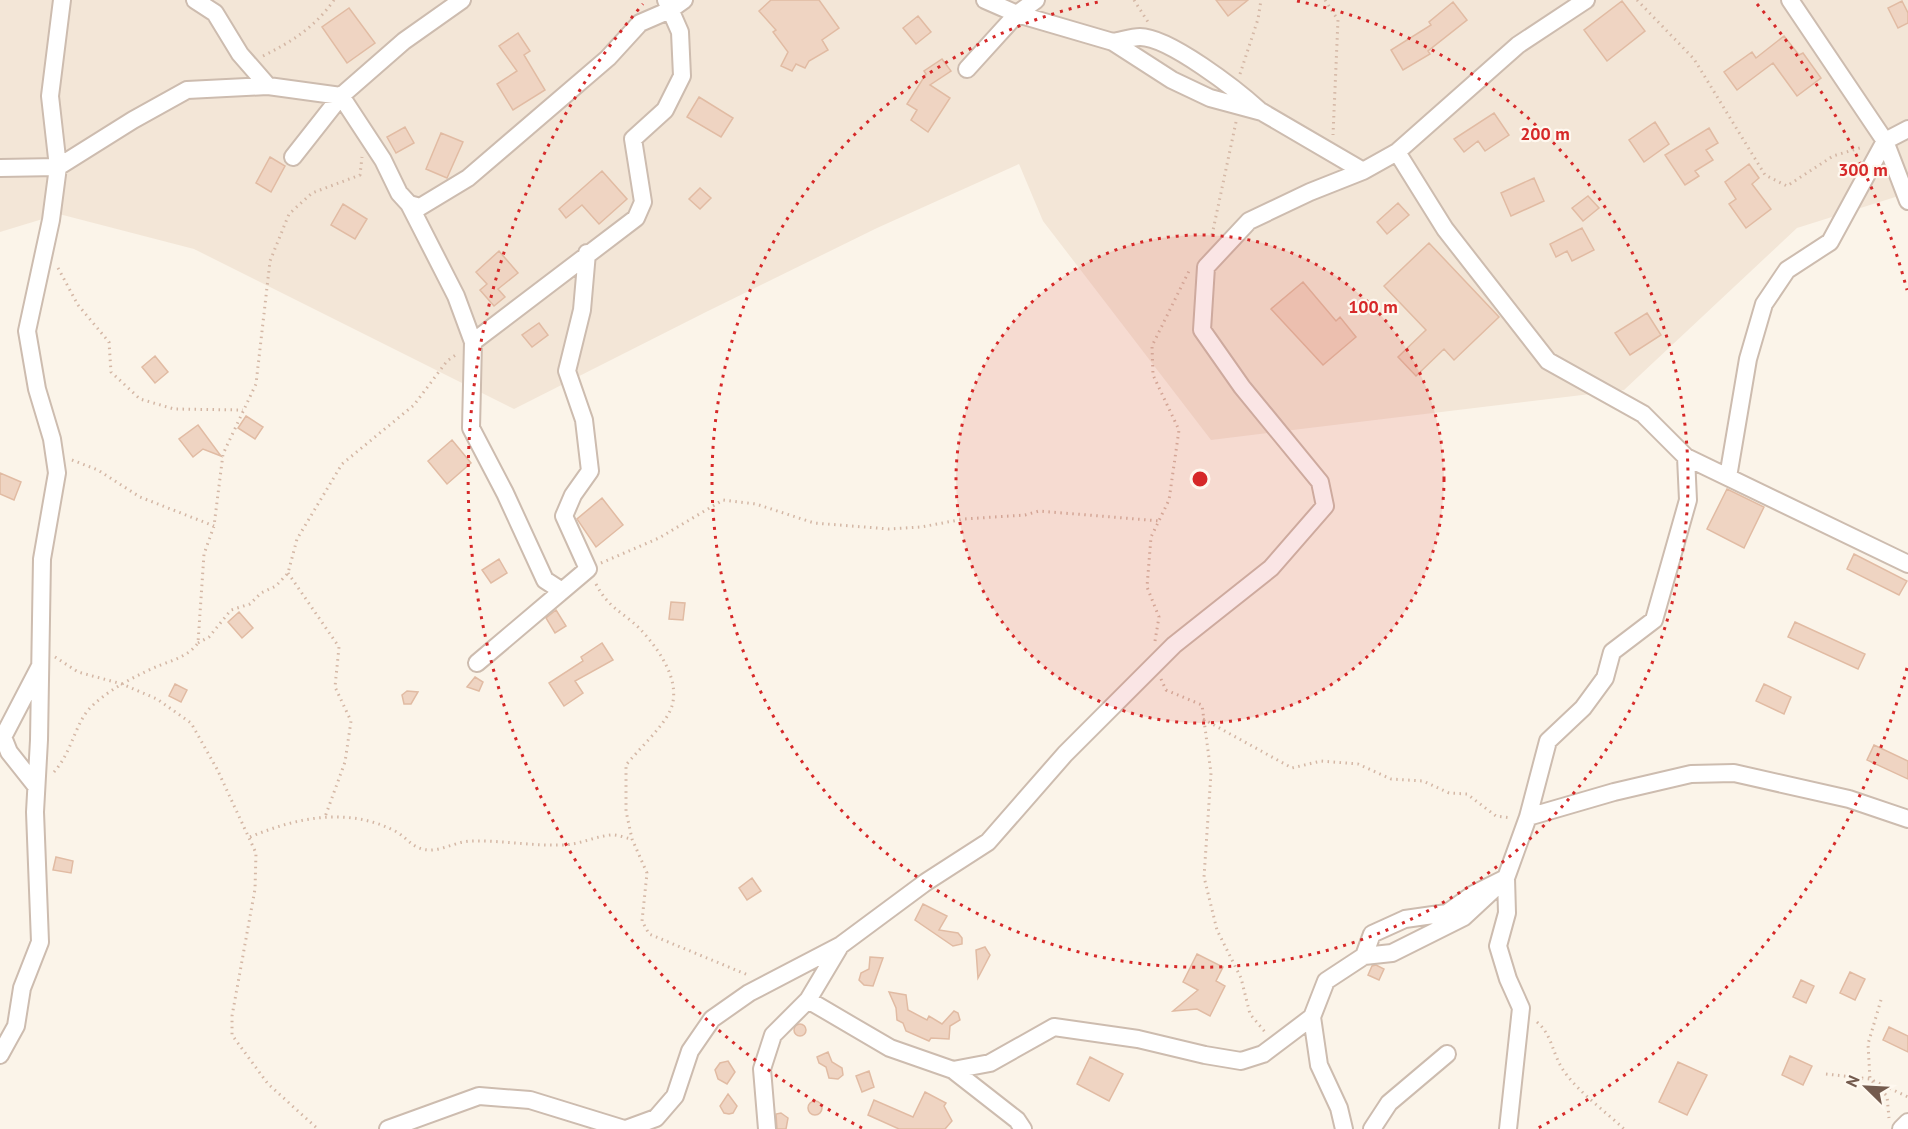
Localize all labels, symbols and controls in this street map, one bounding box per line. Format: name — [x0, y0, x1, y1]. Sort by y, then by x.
text: 200 m — [1520, 122, 1570, 145]
text: 300 m — [1838, 158, 1888, 181]
text: 100 m — [1348, 295, 1398, 318]
centre of rings — [1190, 469, 1210, 489]
north arrow — [1836, 1057, 1896, 1117]
text: N — [1841, 1072, 1864, 1090]

